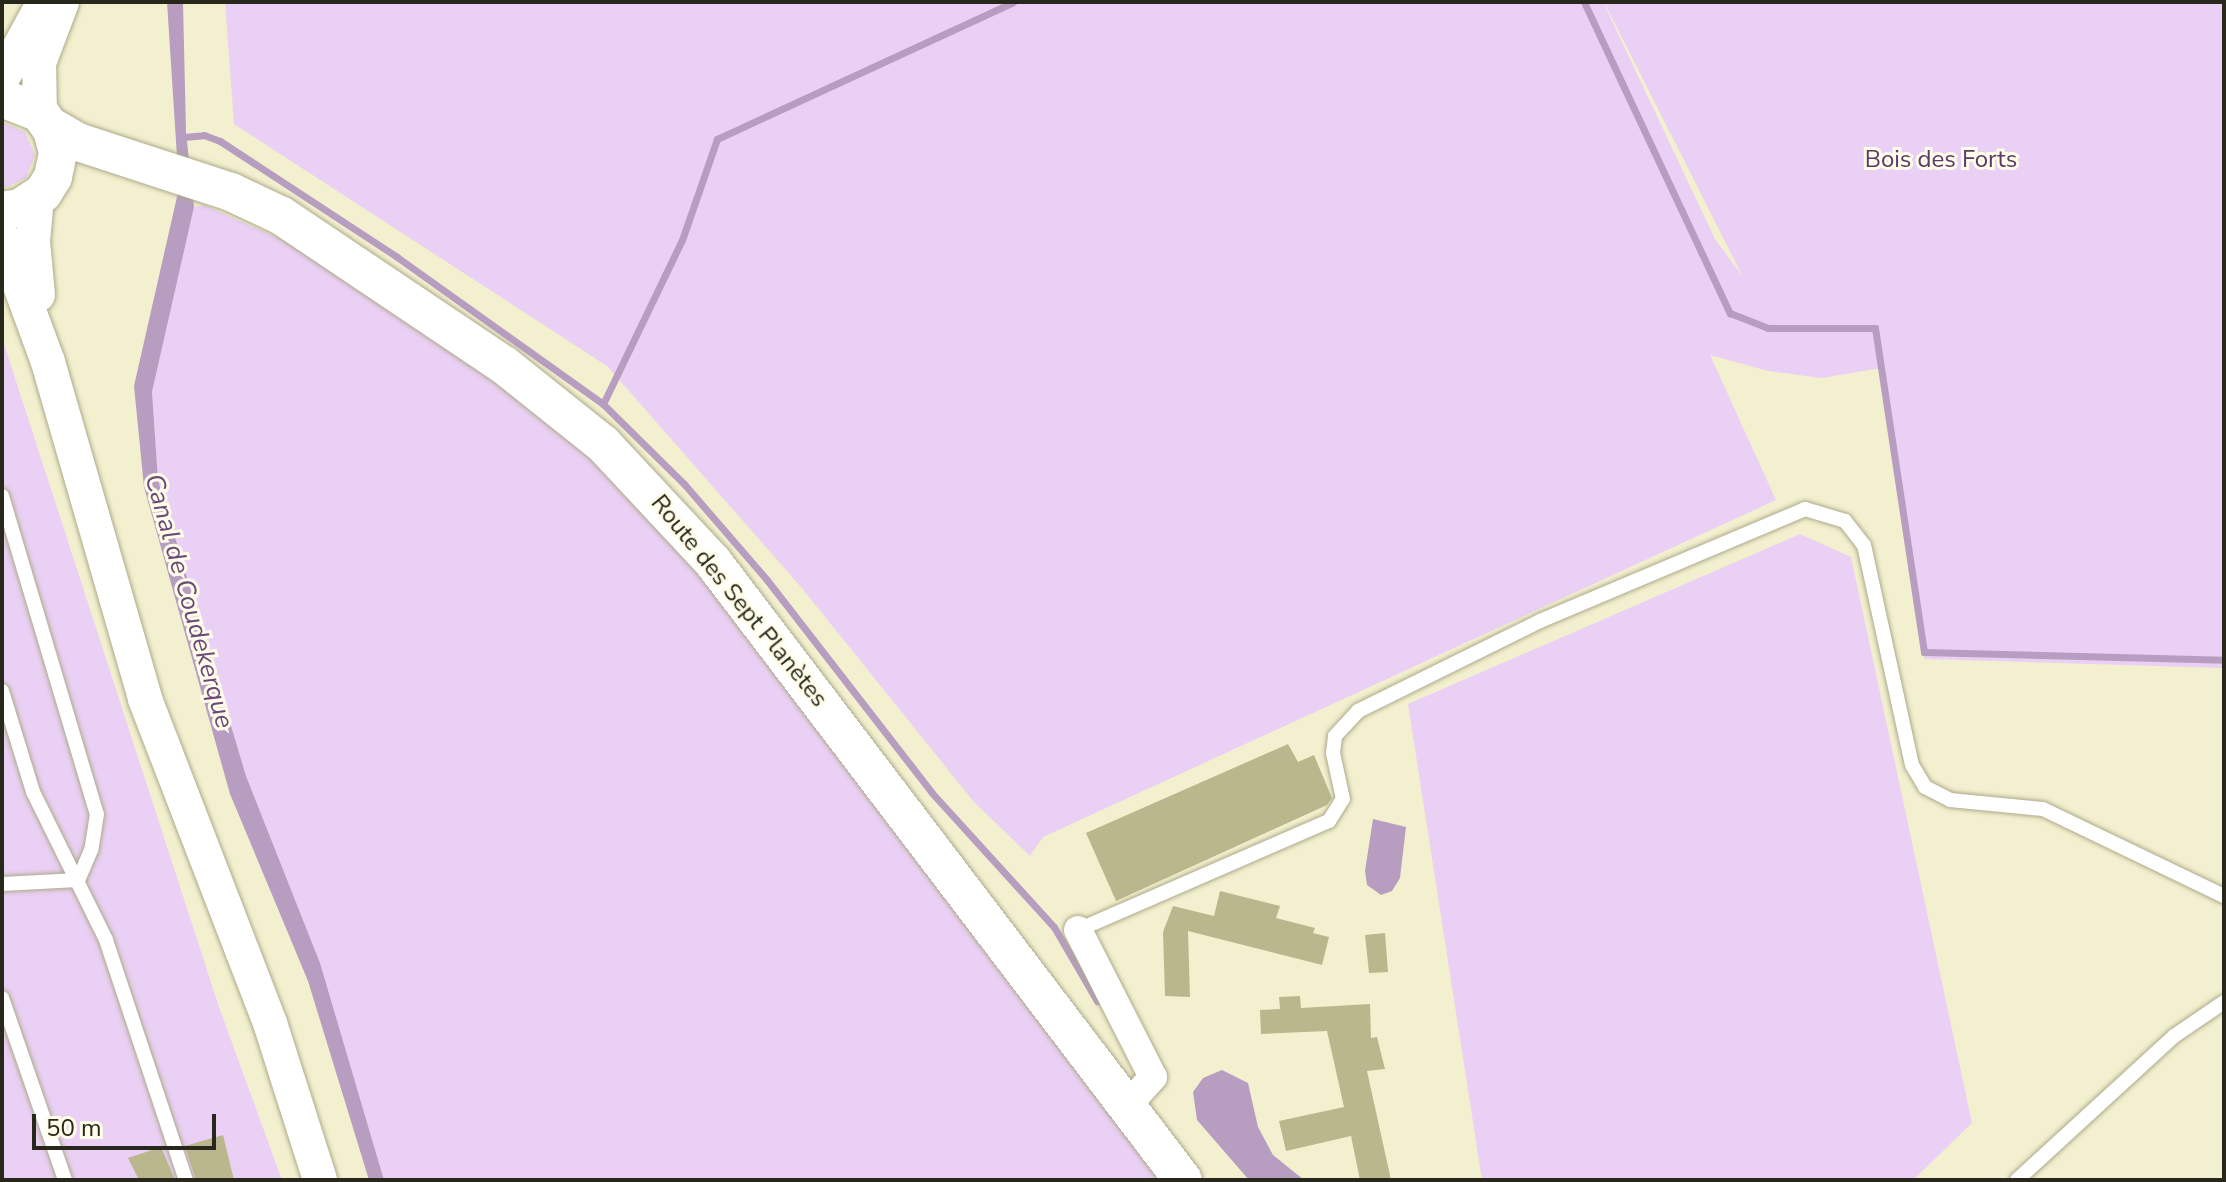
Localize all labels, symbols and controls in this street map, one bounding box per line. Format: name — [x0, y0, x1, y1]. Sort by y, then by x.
park label: Bois des Forts — [1865, 146, 2017, 174]
water label: Canal de Coudekerque — [138, 470, 240, 732]
street label: Route des Sept Planètes — [645, 489, 833, 713]
scale bar — [36, 1098, 220, 1148]
text: 50 m — [46, 1112, 102, 1144]

